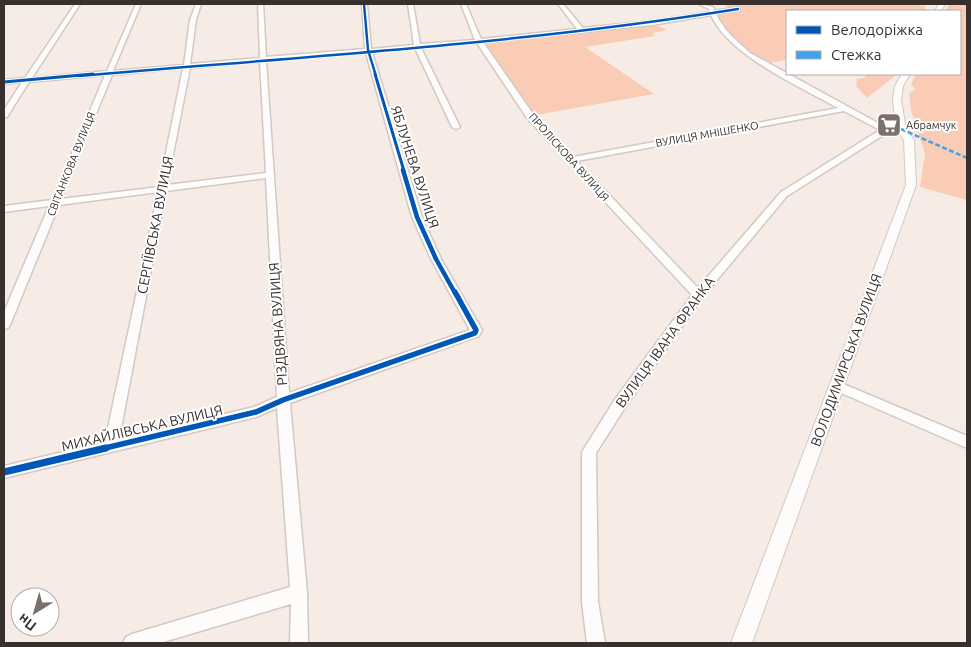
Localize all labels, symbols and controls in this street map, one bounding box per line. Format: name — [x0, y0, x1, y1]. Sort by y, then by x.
legend — [786, 10, 961, 75]
text: Велодоріжка — [831, 21, 923, 38]
text: Стежка — [831, 46, 881, 63]
street label: ЯБЛУНЕВА ВУЛИЦЯ — [388, 104, 442, 230]
street label: СВІТАНКОВА ВУЛИЦЯ — [45, 110, 97, 218]
street label: ПРОЛІСКОВА ВУЛИЦЯ — [526, 111, 612, 203]
supermarket icon: Абрамчук — [876, 112, 902, 138]
street label: ВУЛИЦЯ МНІШЕНКО — [654, 119, 760, 149]
place label: Абрамчук — [906, 119, 957, 131]
street label: СЕРГІЇВСЬКА ВУЛИЦЯ — [134, 155, 176, 295]
street label: РІЗДВЯНА ВУЛИЦЯ — [266, 262, 290, 386]
street label: ВОЛОДИМИРСЬКА ВУЛИЦЯ — [807, 271, 885, 449]
street label: ВУЛИЦЯ ІВАНА ФРАНКА — [612, 273, 718, 411]
street label: МИХАЙЛІВСЬКА ВУЛИЦЯ — [60, 401, 224, 454]
north arrow — [10, 587, 60, 637]
text: Пн — [15, 610, 39, 634]

